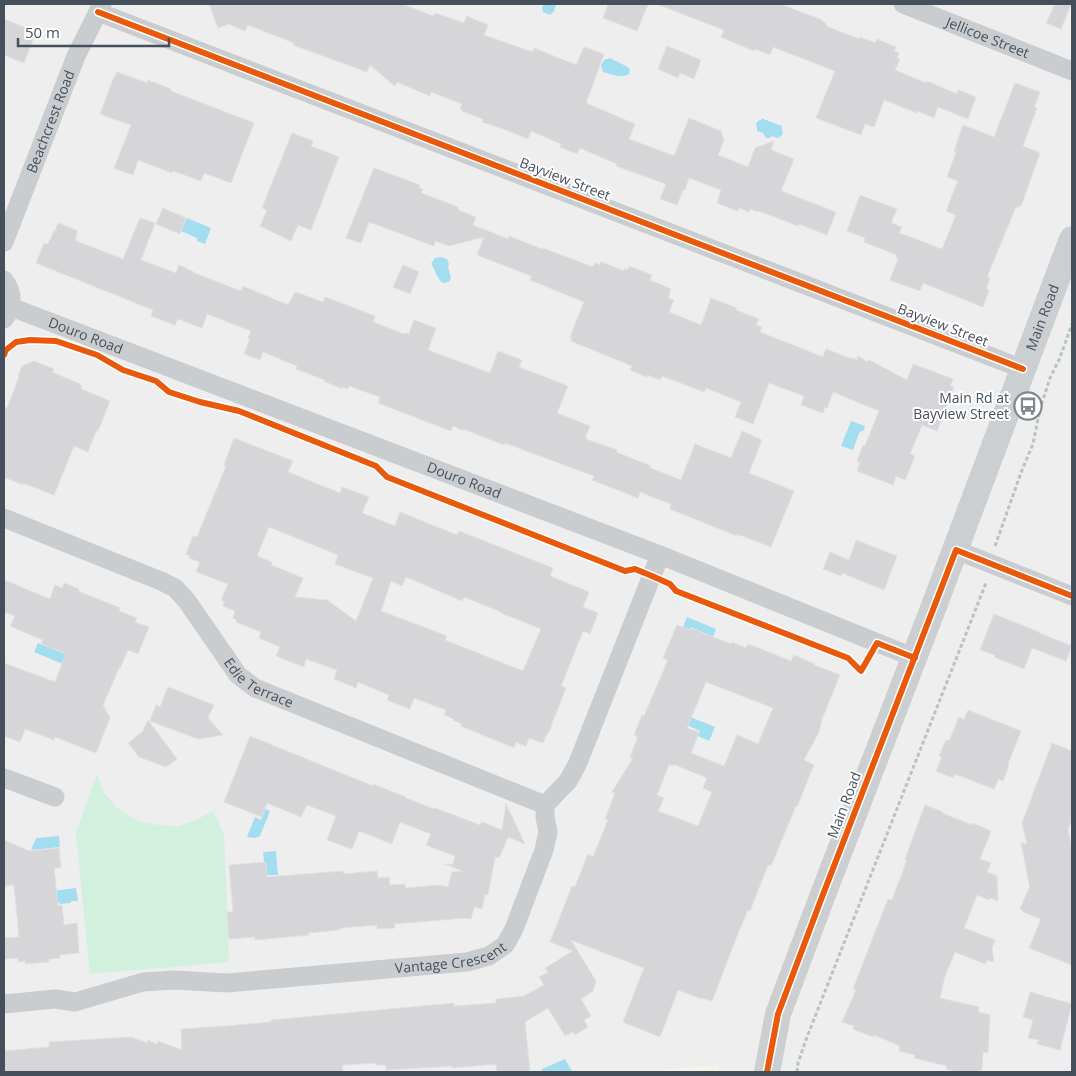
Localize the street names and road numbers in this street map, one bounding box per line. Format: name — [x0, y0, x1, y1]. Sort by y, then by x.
street label: Jellicoe Street — [941, 11, 1032, 62]
street label: Beachcrest Road — [22, 67, 79, 176]
street label: Bayview Street — [517, 152, 613, 205]
street label: Main Road — [1021, 281, 1063, 353]
street label: Bayview Street — [895, 298, 991, 351]
street label: Douro Road — [46, 312, 126, 358]
street label: Douro Road — [424, 457, 504, 503]
street label: Edie Terrace — [220, 654, 297, 712]
street label: Main Road — [822, 769, 865, 841]
street label: Vantage Crescent — [394, 937, 510, 977]

